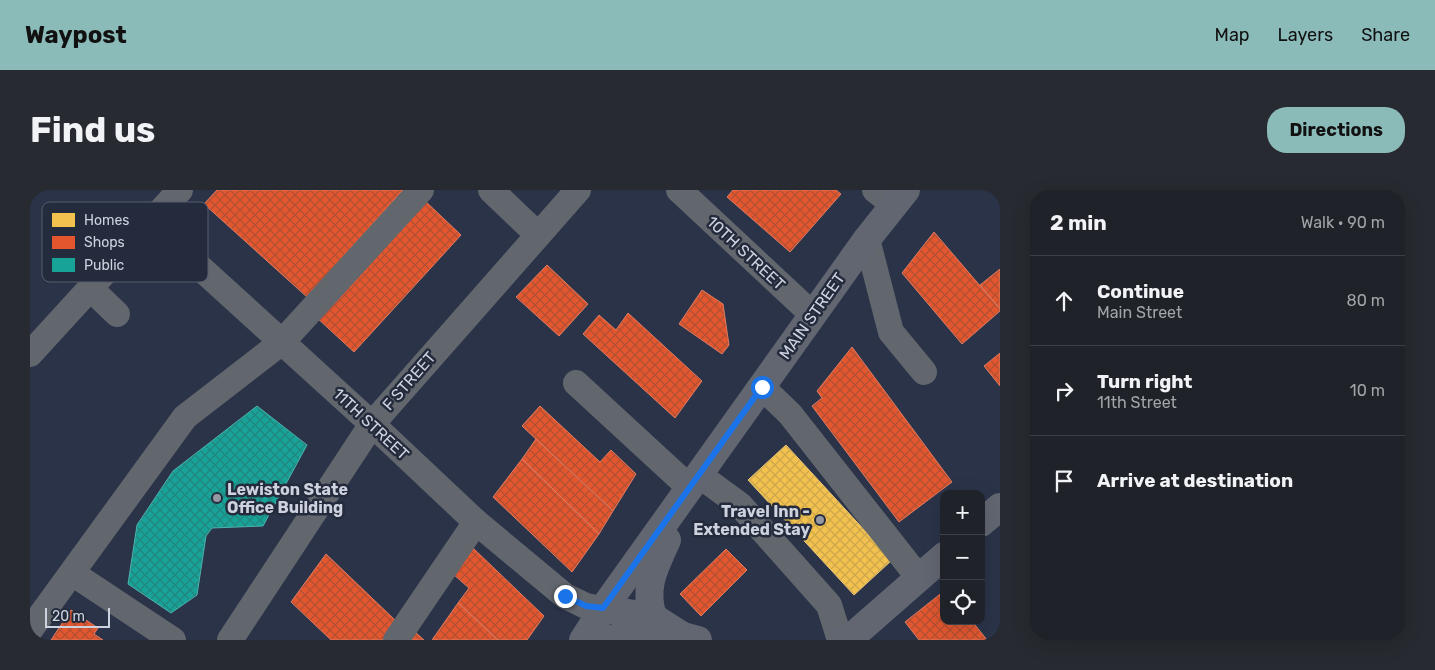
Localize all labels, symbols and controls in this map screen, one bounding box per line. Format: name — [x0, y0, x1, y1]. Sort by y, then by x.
text: Waypost — [25, 21, 127, 49]
text: Map — [1215, 24, 1250, 46]
text: Layers — [1278, 24, 1333, 46]
text: Share — [1361, 24, 1410, 46]
button: Directions — [1267, 107, 1405, 153]
text: Find us — [30, 109, 155, 151]
legend — [42, 202, 208, 282]
text: 2 min — [1050, 210, 1107, 235]
text: Homes — [84, 212, 129, 229]
street label: 10TH STREET — [703, 212, 789, 294]
text: Walk · 90 m — [1301, 213, 1385, 232]
text: Shops — [84, 234, 125, 251]
text: Public — [84, 257, 125, 274]
street label: MAIN STREET — [775, 269, 849, 363]
text: Continue — [1097, 280, 1184, 303]
icon: ahead — [1050, 287, 1078, 315]
text: 80 m — [1347, 291, 1385, 310]
text: Main Street — [1097, 303, 1182, 322]
street label: F STREET — [378, 348, 440, 414]
text: Turn right — [1097, 370, 1192, 393]
route start — [751, 376, 774, 399]
icon: right — [1050, 377, 1078, 405]
text: 10 m — [1350, 381, 1385, 400]
street label: 11TH STREET — [329, 384, 413, 464]
text: 11th Street — [1097, 393, 1177, 412]
icon: arrive — [1050, 467, 1078, 495]
text: Arrive at destination — [1097, 469, 1293, 492]
place label: Lewiston State Office Building — [227, 480, 348, 517]
map controls — [940, 490, 985, 625]
button: + — [940, 490, 985, 535]
marker: Lewiston State Office Building — [211, 492, 223, 504]
place label: Travel Inn - Extended Stay — [693, 502, 810, 539]
marker: Travel Inn - Extended Stay — [814, 514, 826, 526]
button: − — [940, 535, 985, 580]
button: locate — [940, 580, 985, 625]
route end — [554, 585, 577, 608]
scale bar — [45, 605, 110, 628]
text: 20 m — [52, 608, 85, 625]

